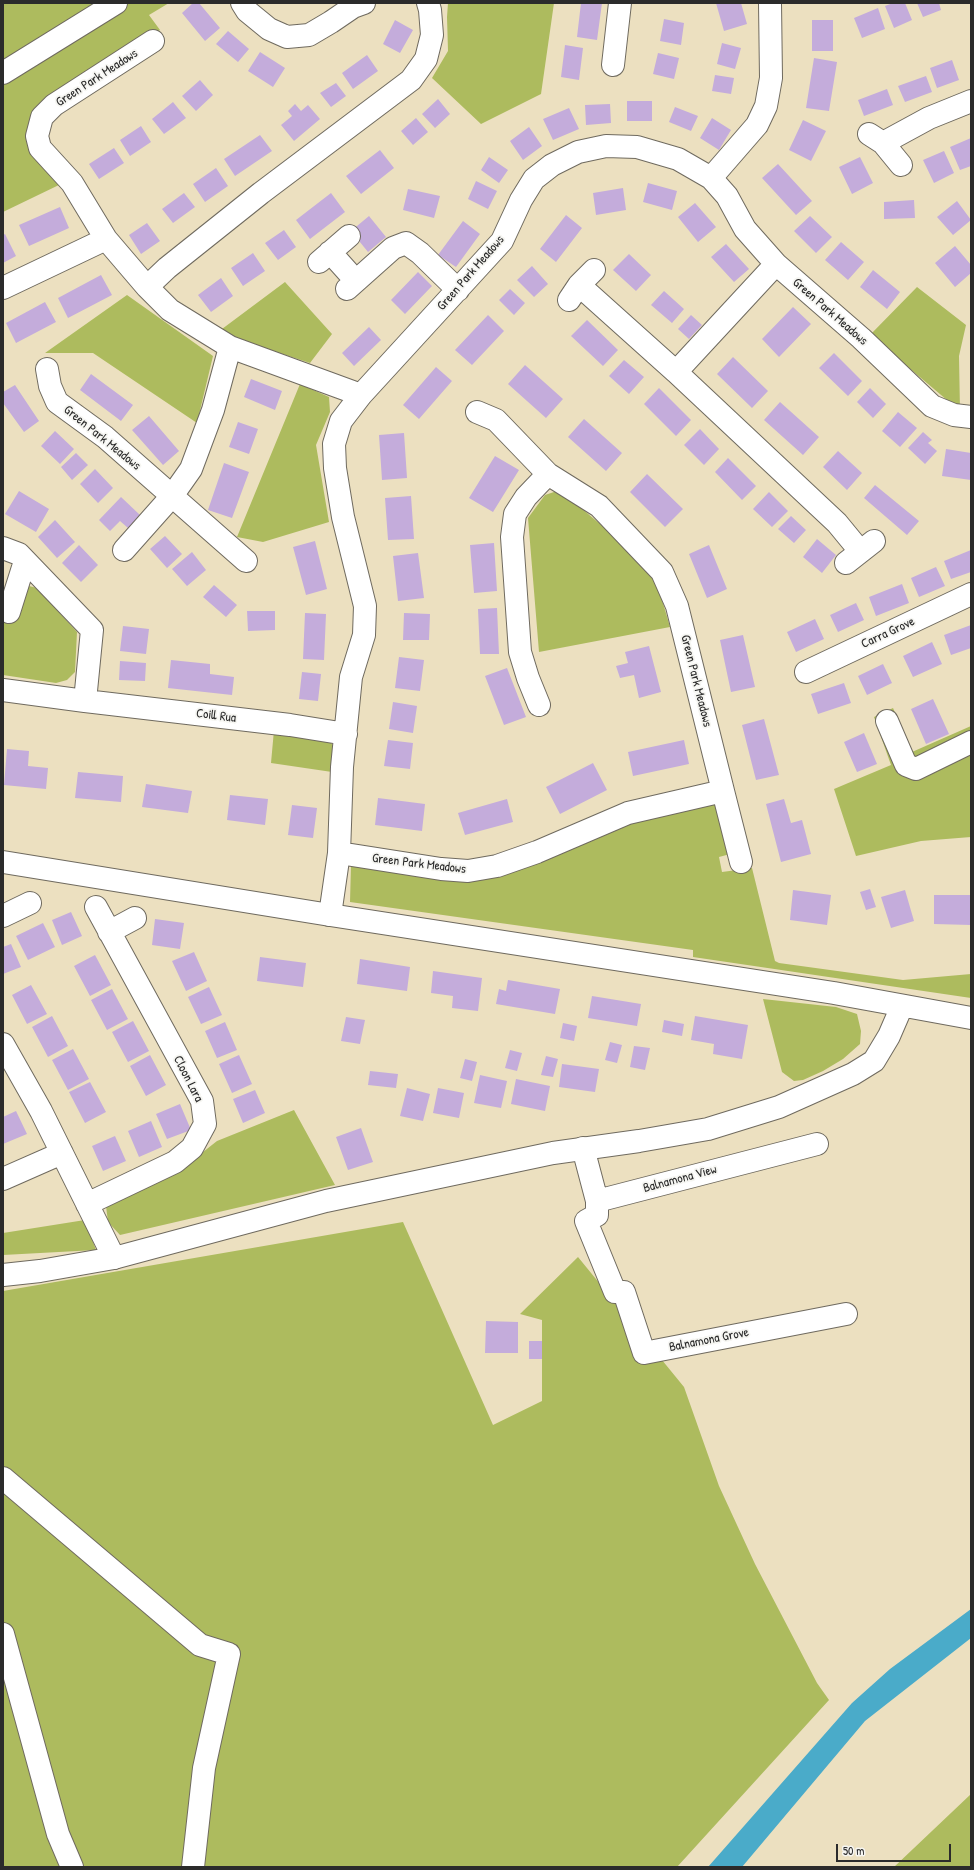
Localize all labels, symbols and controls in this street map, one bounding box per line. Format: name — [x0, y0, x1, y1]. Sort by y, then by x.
street label: Green Park Meadows — [53, 46, 141, 110]
street label: Green Park Meadows — [434, 232, 508, 314]
street label: Green Park Meadows — [789, 275, 871, 349]
street label: Green Park Meadows — [60, 402, 144, 474]
street label: Carra Grove — [859, 614, 917, 652]
street label: Green Park Meadows — [677, 633, 715, 729]
street label: Coill Rua — [195, 706, 237, 726]
street label: Green Park Meadows — [371, 850, 467, 878]
street label: Cloon Lara — [170, 1053, 206, 1105]
street label: Balnamona View — [641, 1162, 719, 1196]
street label: Balnamona Grove — [668, 1325, 750, 1355]
scale bar — [838, 1836, 953, 1862]
text: 50 m — [843, 1842, 864, 1859]

